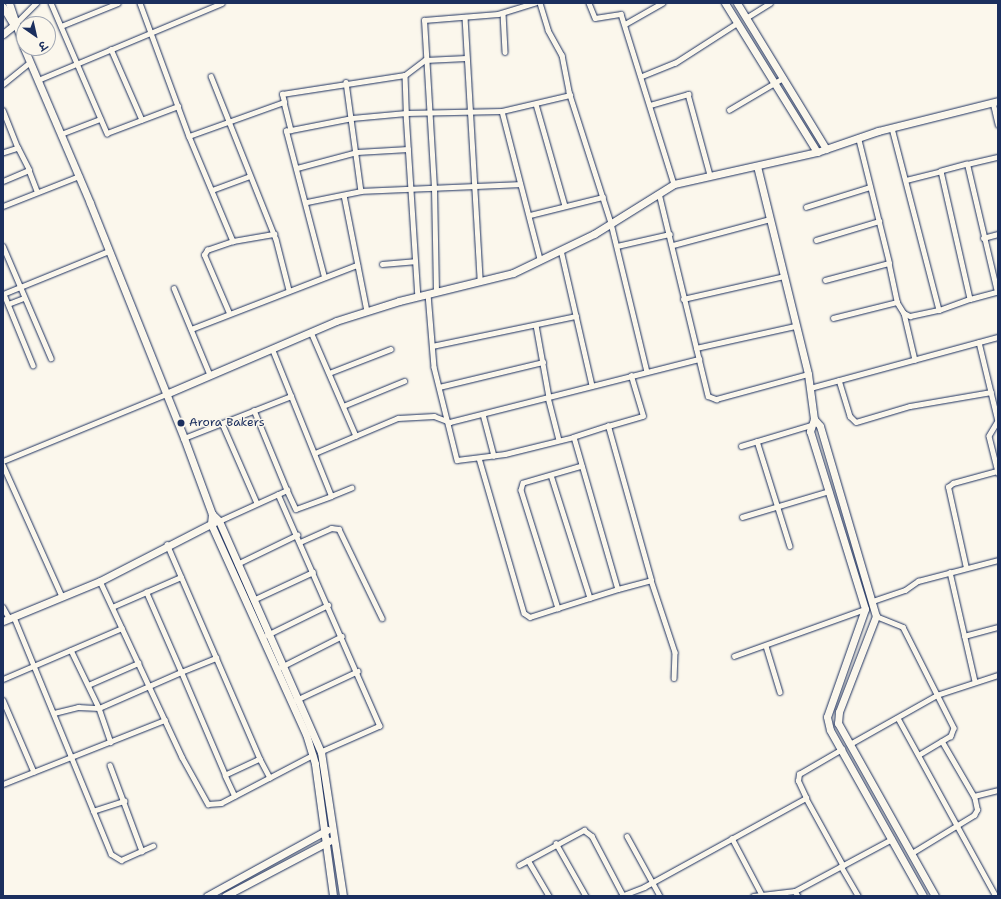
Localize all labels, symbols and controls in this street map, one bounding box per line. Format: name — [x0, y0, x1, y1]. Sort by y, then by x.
north arrow — [16, 16, 56, 56]
text: उ — [35, 37, 50, 54]
place label: Arora Bakers — [189, 416, 265, 430]
marker: Arora Bakers — [176, 418, 186, 428]

